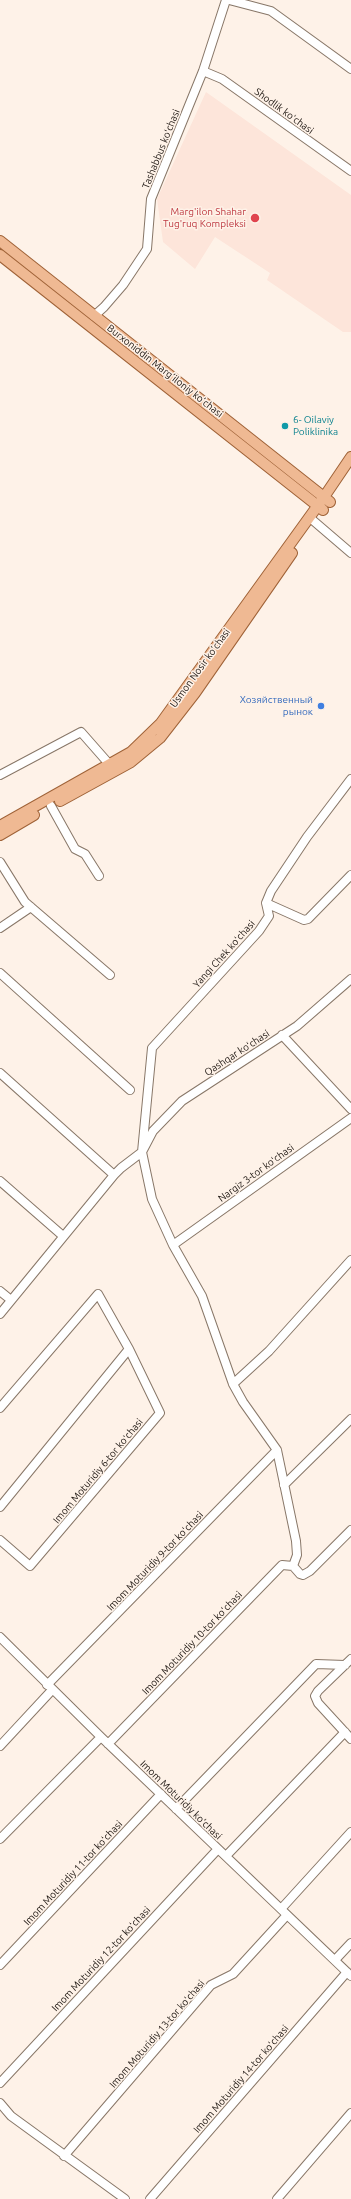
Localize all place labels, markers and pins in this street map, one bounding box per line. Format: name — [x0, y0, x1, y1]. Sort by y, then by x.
place label: Marg'ilon Shahar Tug'ruq Kompleksi — [163, 206, 246, 230]
marker: Marg'ilon Shahar Tug'ruq Kompleksi — [249, 212, 261, 224]
place label: 6- Oilaviy Poliklinika — [293, 414, 338, 438]
marker: 6- Oilaviy Poliklinika — [280, 421, 290, 431]
place label: Хозяйственный рынок — [240, 694, 313, 718]
marker: Хозяйственный рынок — [316, 701, 326, 711]

